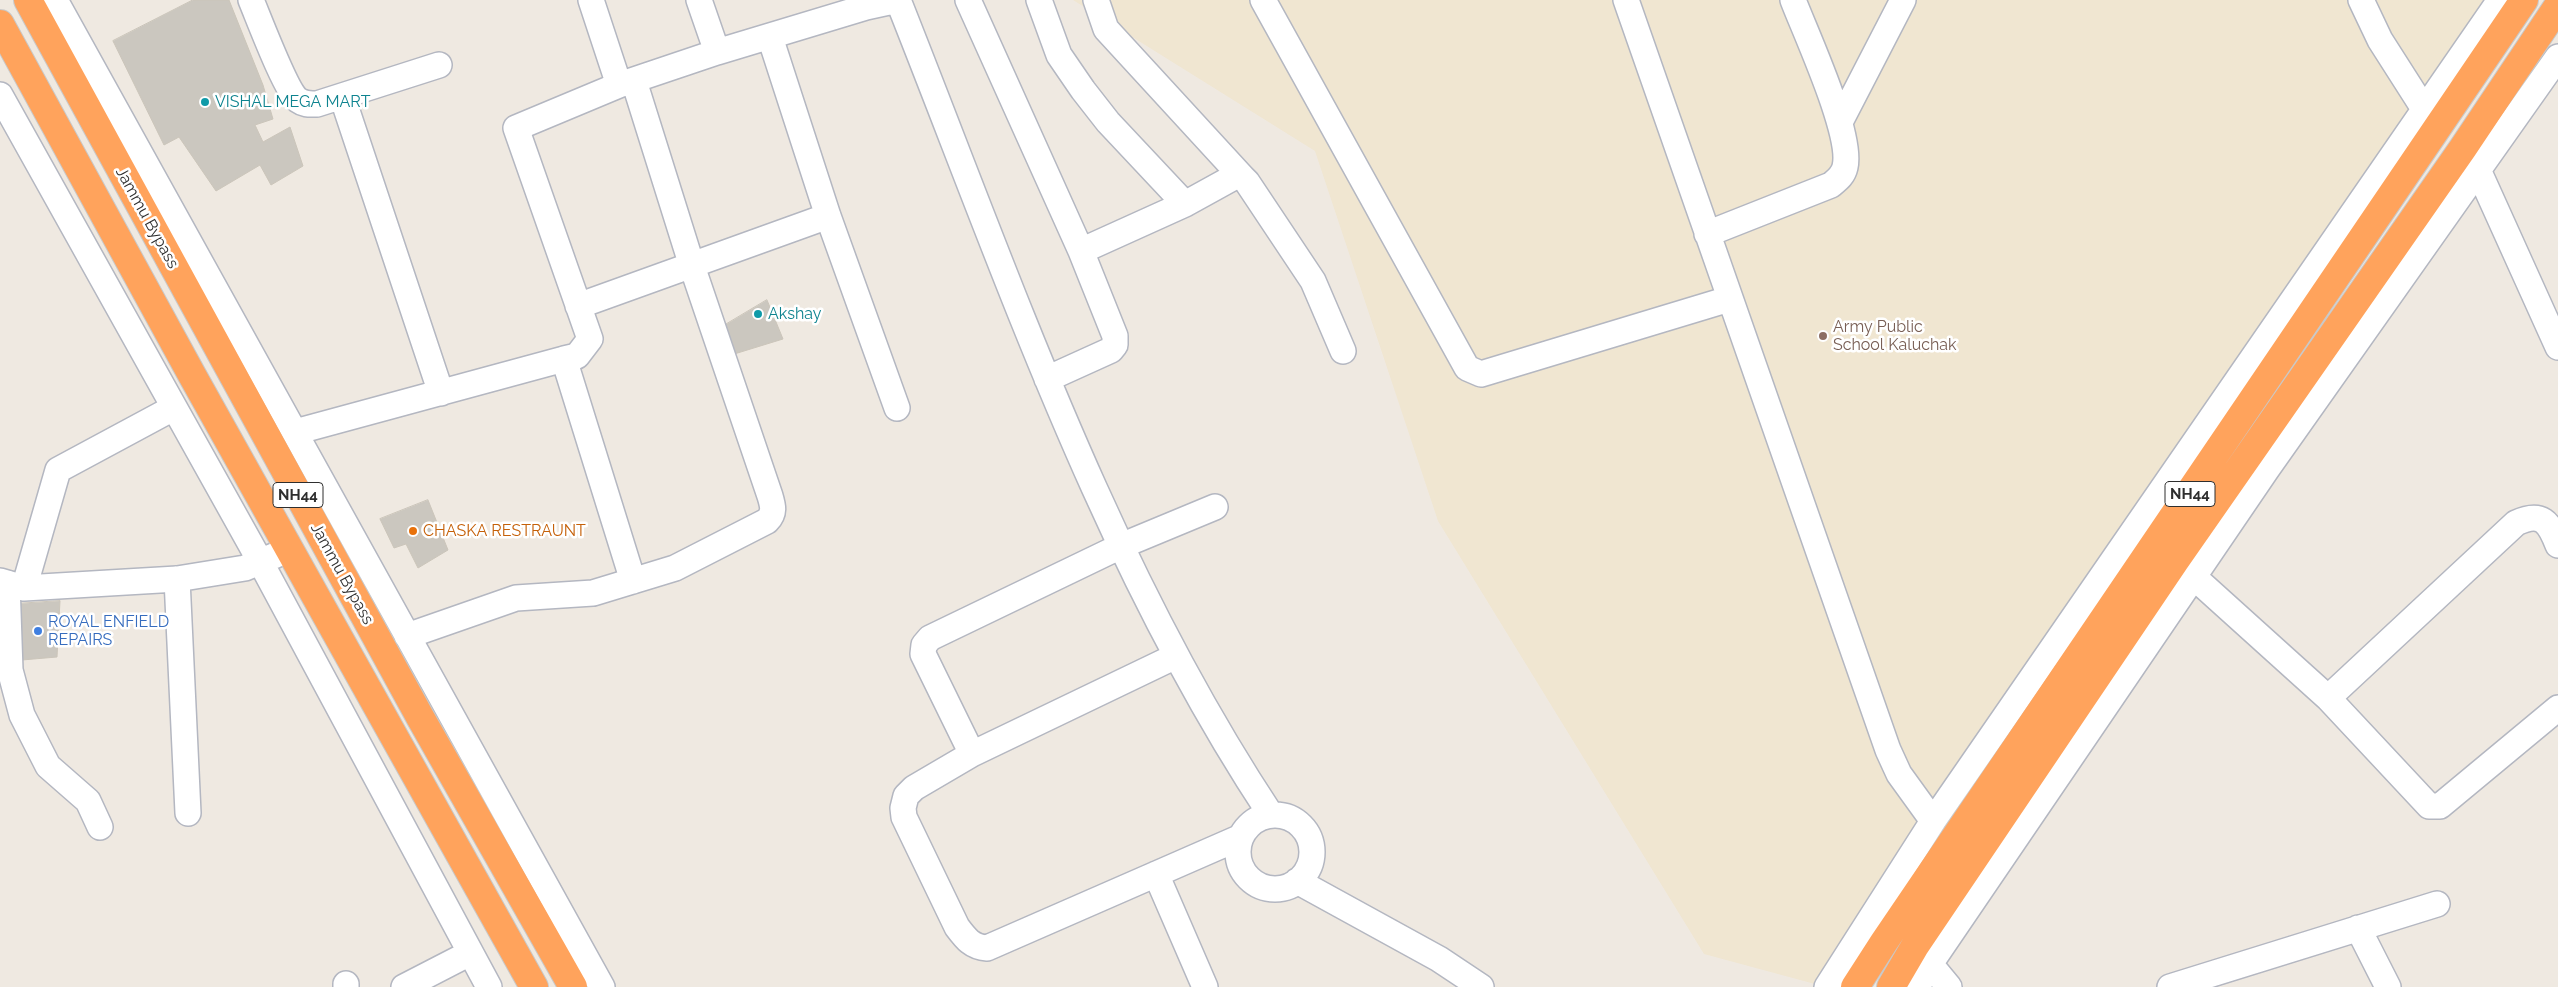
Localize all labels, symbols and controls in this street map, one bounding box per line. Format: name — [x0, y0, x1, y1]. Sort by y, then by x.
place label: VISHAL MEGA MART — [215, 92, 370, 112]
marker: VISHAL MEGA MART — [199, 96, 211, 108]
street label: Jammu Bypass — [111, 164, 183, 272]
place label: Akshay — [768, 304, 821, 324]
marker: Akshay — [752, 308, 764, 320]
place label: Army Public School Kaluchak — [1833, 317, 1956, 355]
marker: Army Public School Kaluchak — [1817, 330, 1829, 342]
road number: NH44 — [273, 482, 323, 508]
road number: NH44 — [2165, 482, 2215, 506]
street label: Jammu Bypass — [306, 520, 378, 628]
place label: CHASKA RESTRAUNT — [423, 521, 586, 541]
marker: CHASKA RESTRAUNT — [407, 525, 419, 537]
place label: ROYAL ENFIELD REPAIRS — [48, 612, 169, 650]
marker: ROYAL ENFIELD REPAIRS — [32, 625, 44, 637]

